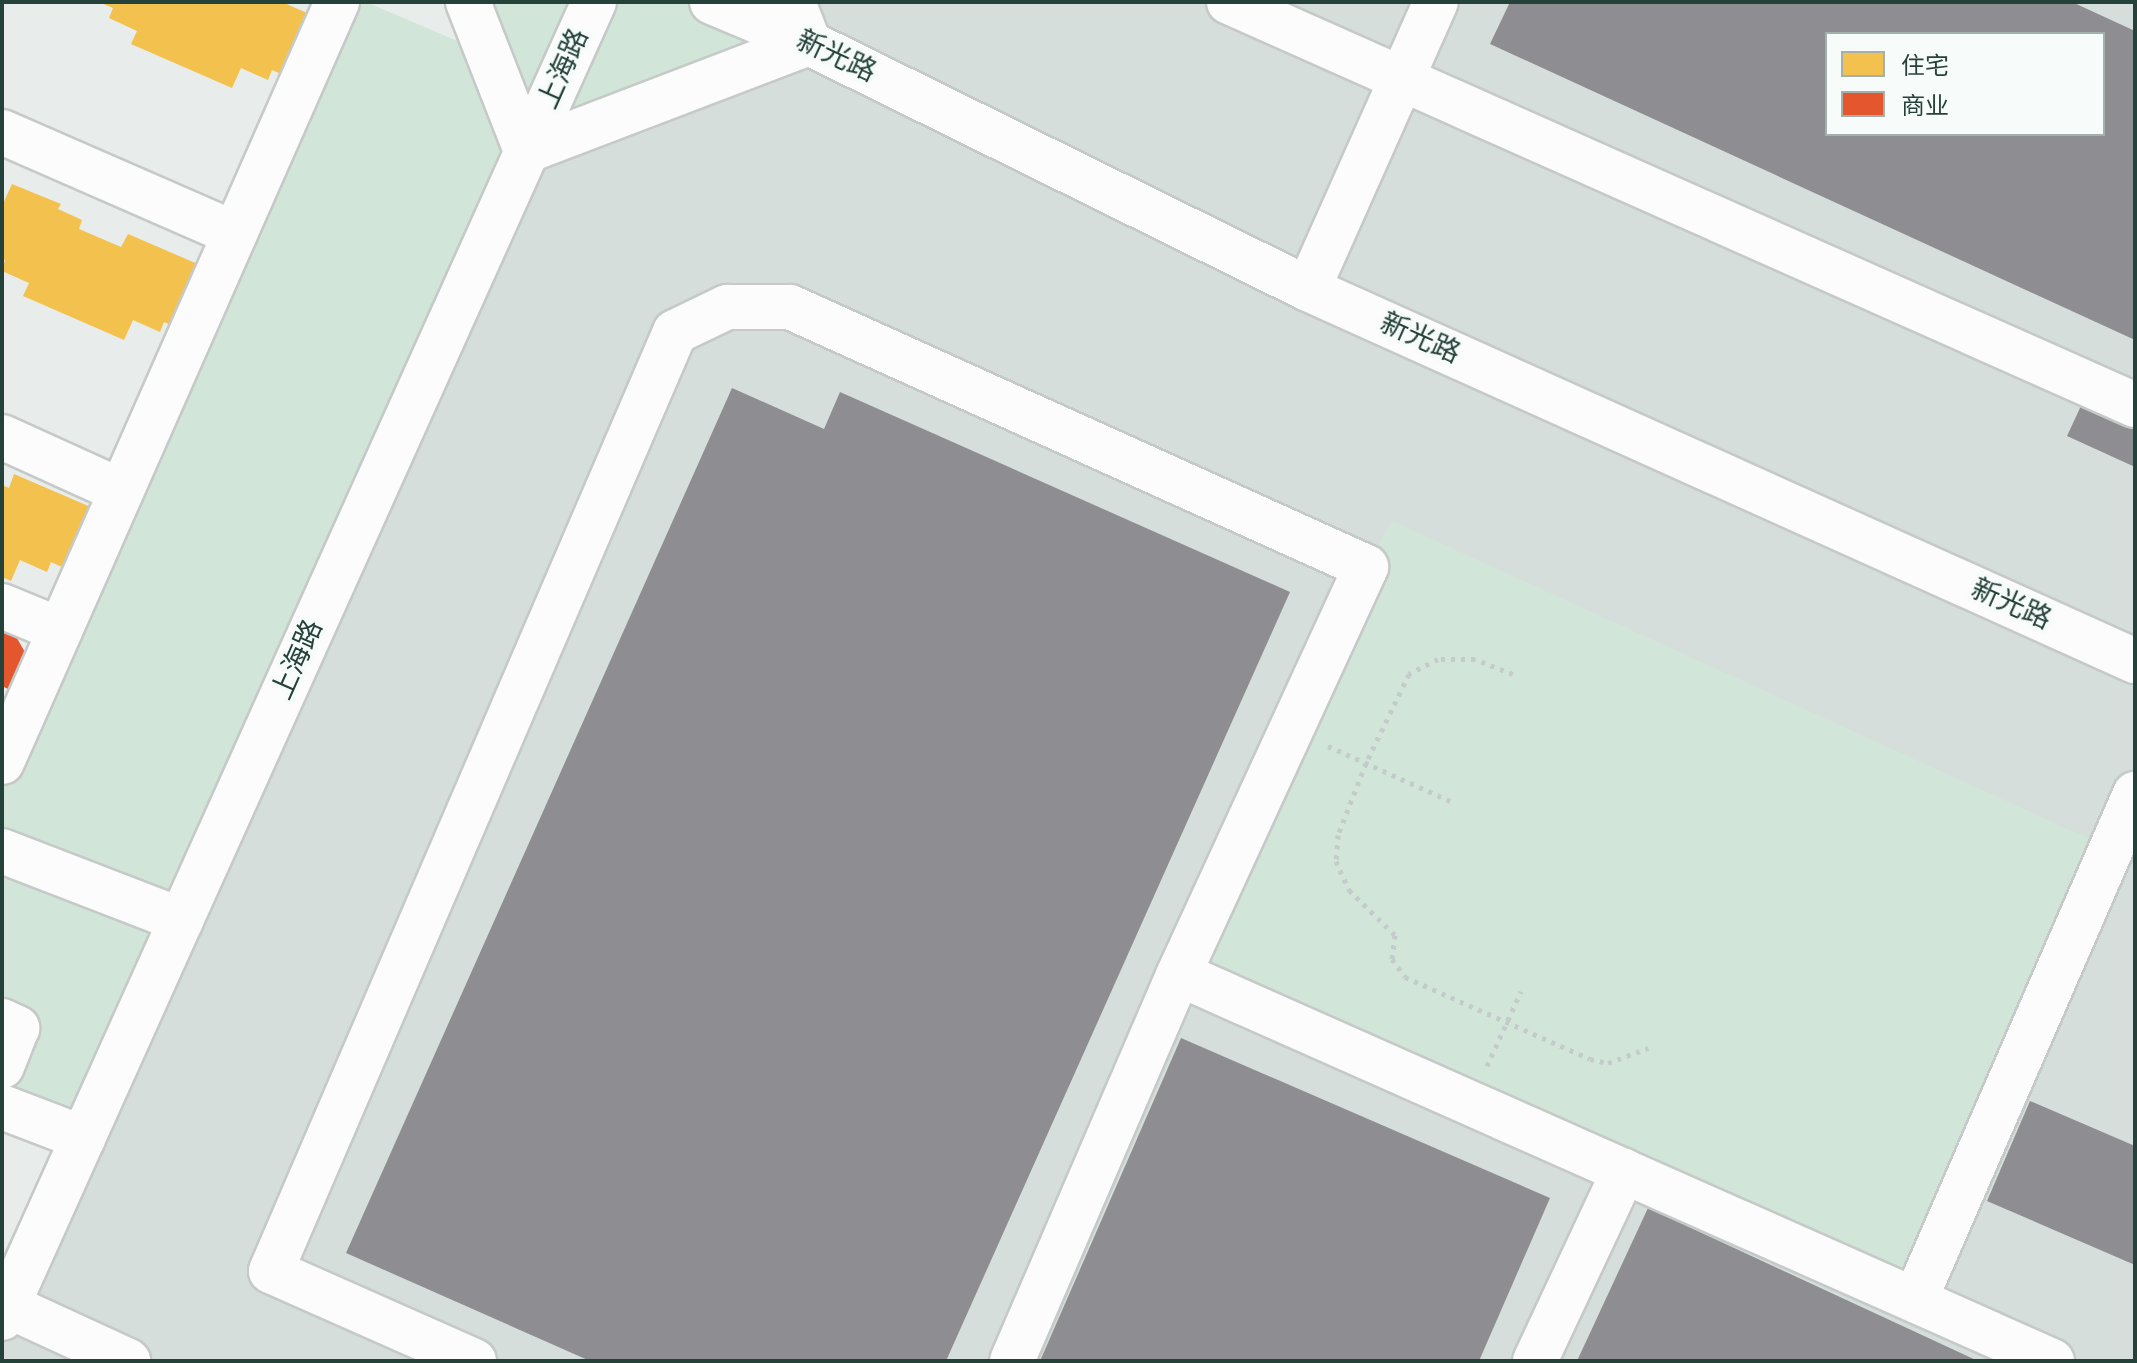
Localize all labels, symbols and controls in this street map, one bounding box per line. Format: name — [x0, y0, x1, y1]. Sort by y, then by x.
street label: 上海路 — [532, 24, 596, 114]
street label: 新光路 — [791, 24, 881, 90]
legend — [1825, 32, 2105, 136]
text: 住宅 — [1901, 55, 1949, 79]
text: 商业 — [1901, 95, 1949, 119]
street label: 新光路 — [1375, 307, 1465, 371]
street label: 新光路 — [1966, 573, 2056, 637]
street label: 上海路 — [266, 615, 330, 705]

